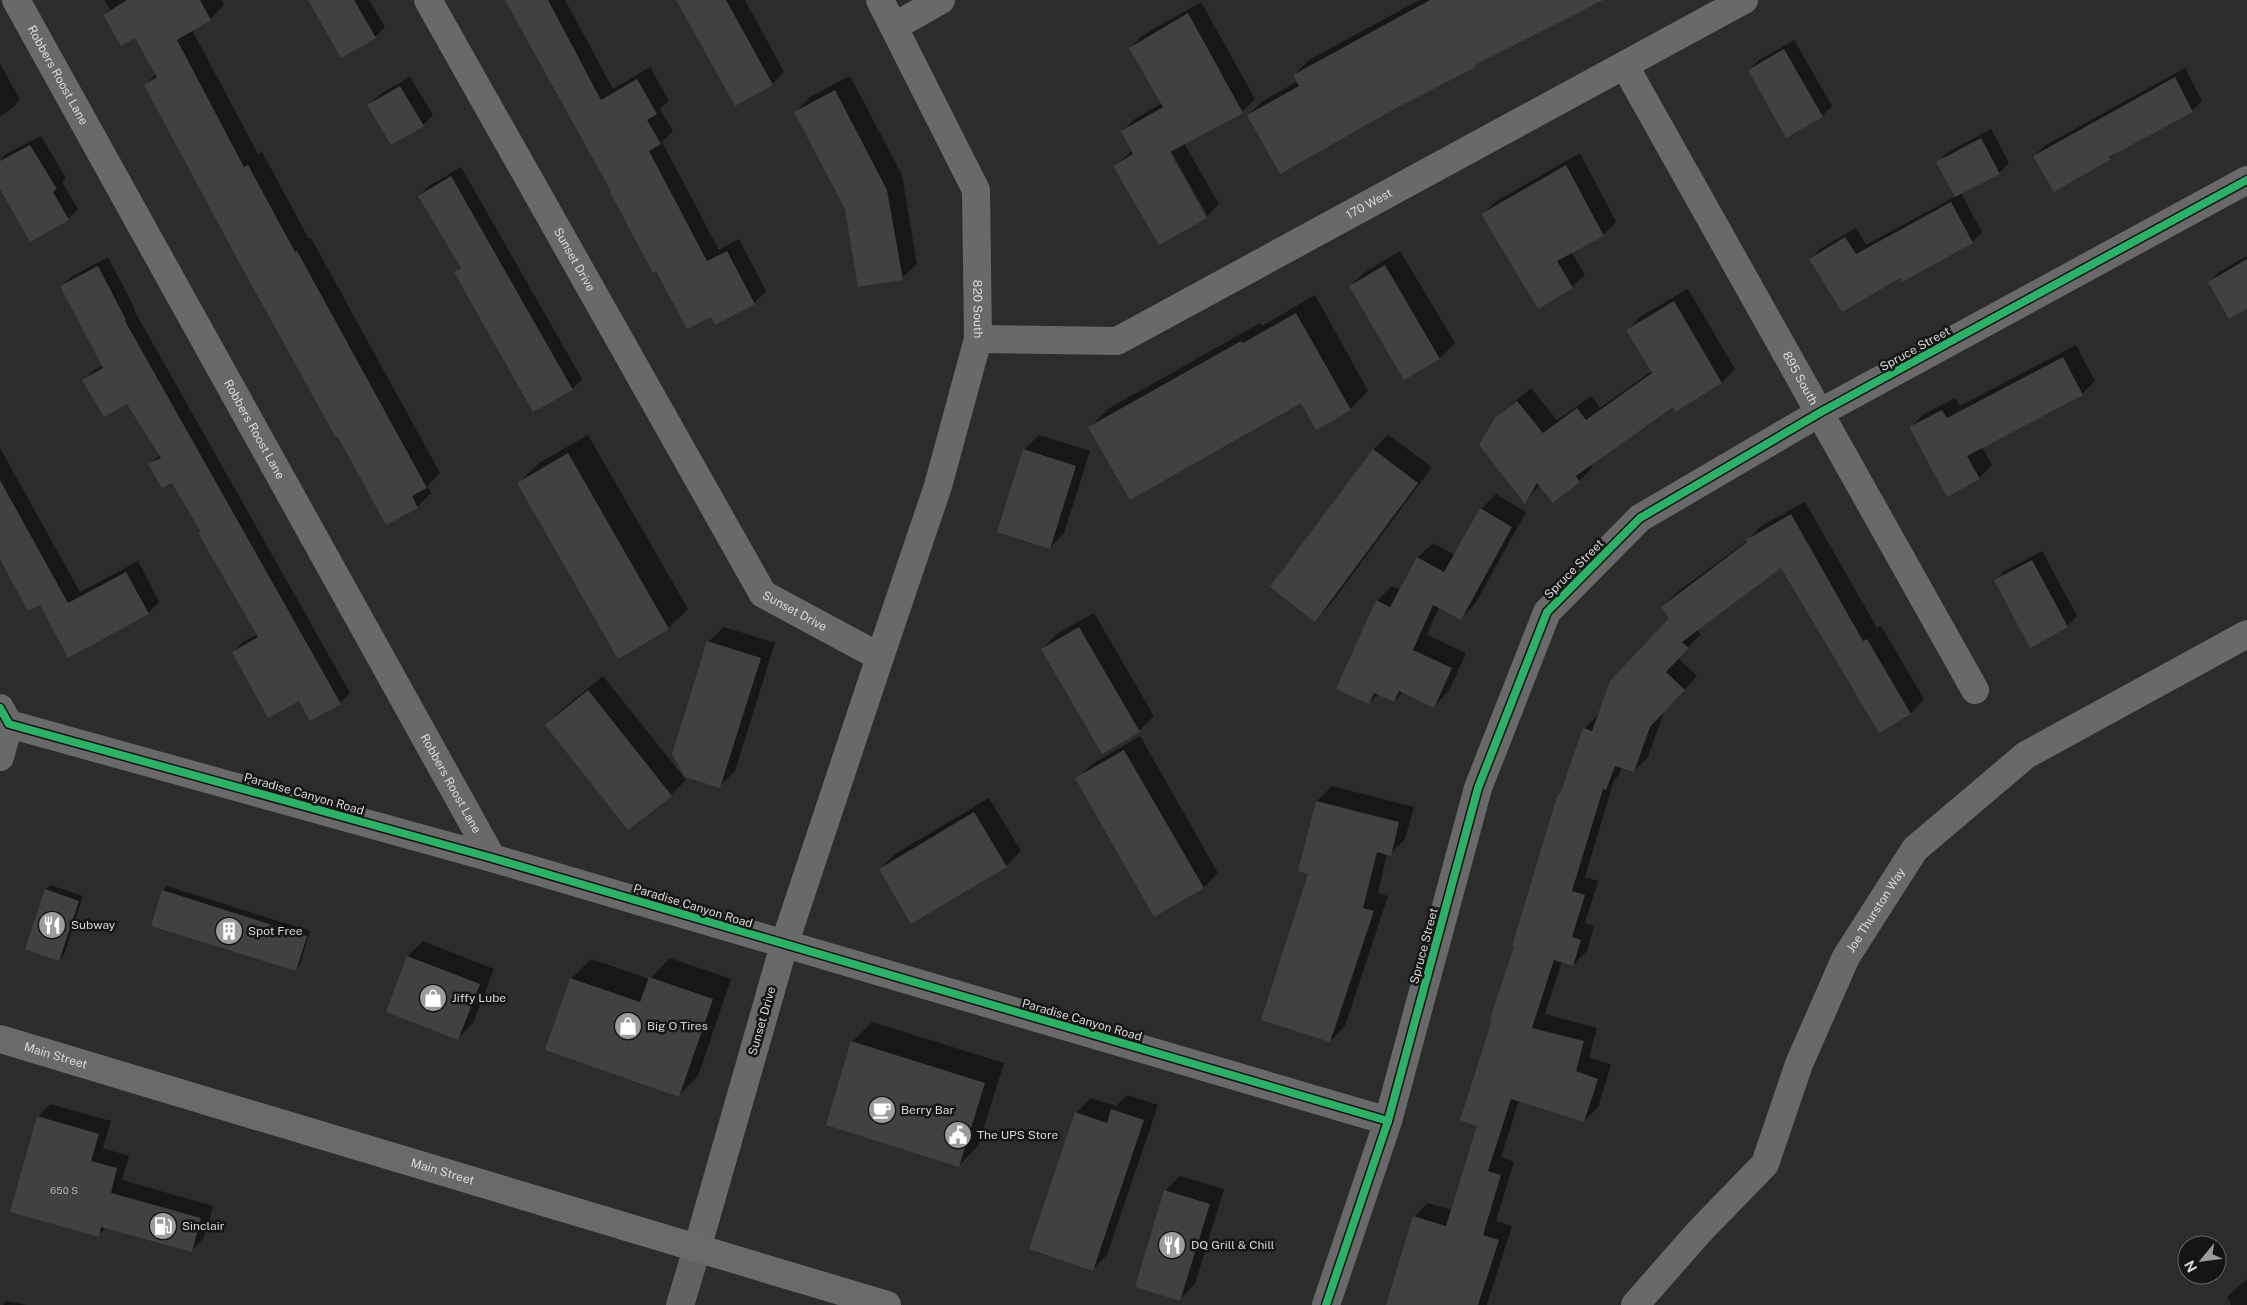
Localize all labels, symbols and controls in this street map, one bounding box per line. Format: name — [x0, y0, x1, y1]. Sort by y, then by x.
street label: Robbers Roost Lane — [25, 23, 91, 128]
street label: 170 West — [1344, 186, 1395, 222]
street label: Sunset Drive — [551, 225, 598, 294]
street label: 820 South — [970, 280, 985, 339]
street label: Spruce Street — [1877, 324, 1953, 374]
street label: 895 South — [1780, 349, 1821, 408]
street label: Robbers Roost Lane — [221, 377, 287, 482]
street label: Spruce Street — [1541, 536, 1607, 602]
street label: Sunset Drive — [760, 588, 829, 634]
street label: Robbers Roost Lane — [417, 731, 484, 836]
street label: Paradise Canyon Road — [242, 770, 366, 818]
street label: Joe Thurston Way — [1844, 865, 1908, 955]
street label: Paradise Canyon Road — [632, 881, 754, 931]
street label: Spruce Street — [1407, 906, 1441, 985]
restaurant icon: Subway — [37, 910, 67, 940]
building icon: Spot Free — [214, 916, 244, 946]
place label: Subway — [71, 918, 116, 932]
place label: Spot Free — [248, 924, 303, 938]
shop icon: Jiffy Lube — [418, 983, 448, 1013]
street label: Sunset Drive — [746, 985, 779, 1057]
place label: Jiffy Lube — [452, 991, 506, 1005]
street label: Paradise Canyon Road — [1020, 996, 1144, 1044]
shop icon: Big O Tires — [613, 1011, 643, 1041]
place label: Big O Tires — [647, 1019, 708, 1033]
street label: Main Street — [22, 1040, 89, 1072]
cafe icon: Berry Bar — [867, 1095, 897, 1125]
place label: Berry Bar — [901, 1103, 954, 1117]
public building icon: The UPS Store — [943, 1120, 973, 1150]
place label: The UPS Store — [977, 1128, 1059, 1142]
street label: Main Street — [409, 1156, 476, 1188]
house number: 650 S — [50, 1184, 78, 1196]
fuel station icon: Sinclair — [148, 1211, 178, 1241]
place label: Sinclair — [182, 1219, 225, 1233]
restaurant icon: DQ Grill & Chill — [1157, 1230, 1187, 1260]
north arrow — [2177, 1235, 2227, 1285]
place label: DQ Grill & Chill — [1191, 1238, 1275, 1252]
text: N — [2181, 1258, 2200, 1275]

